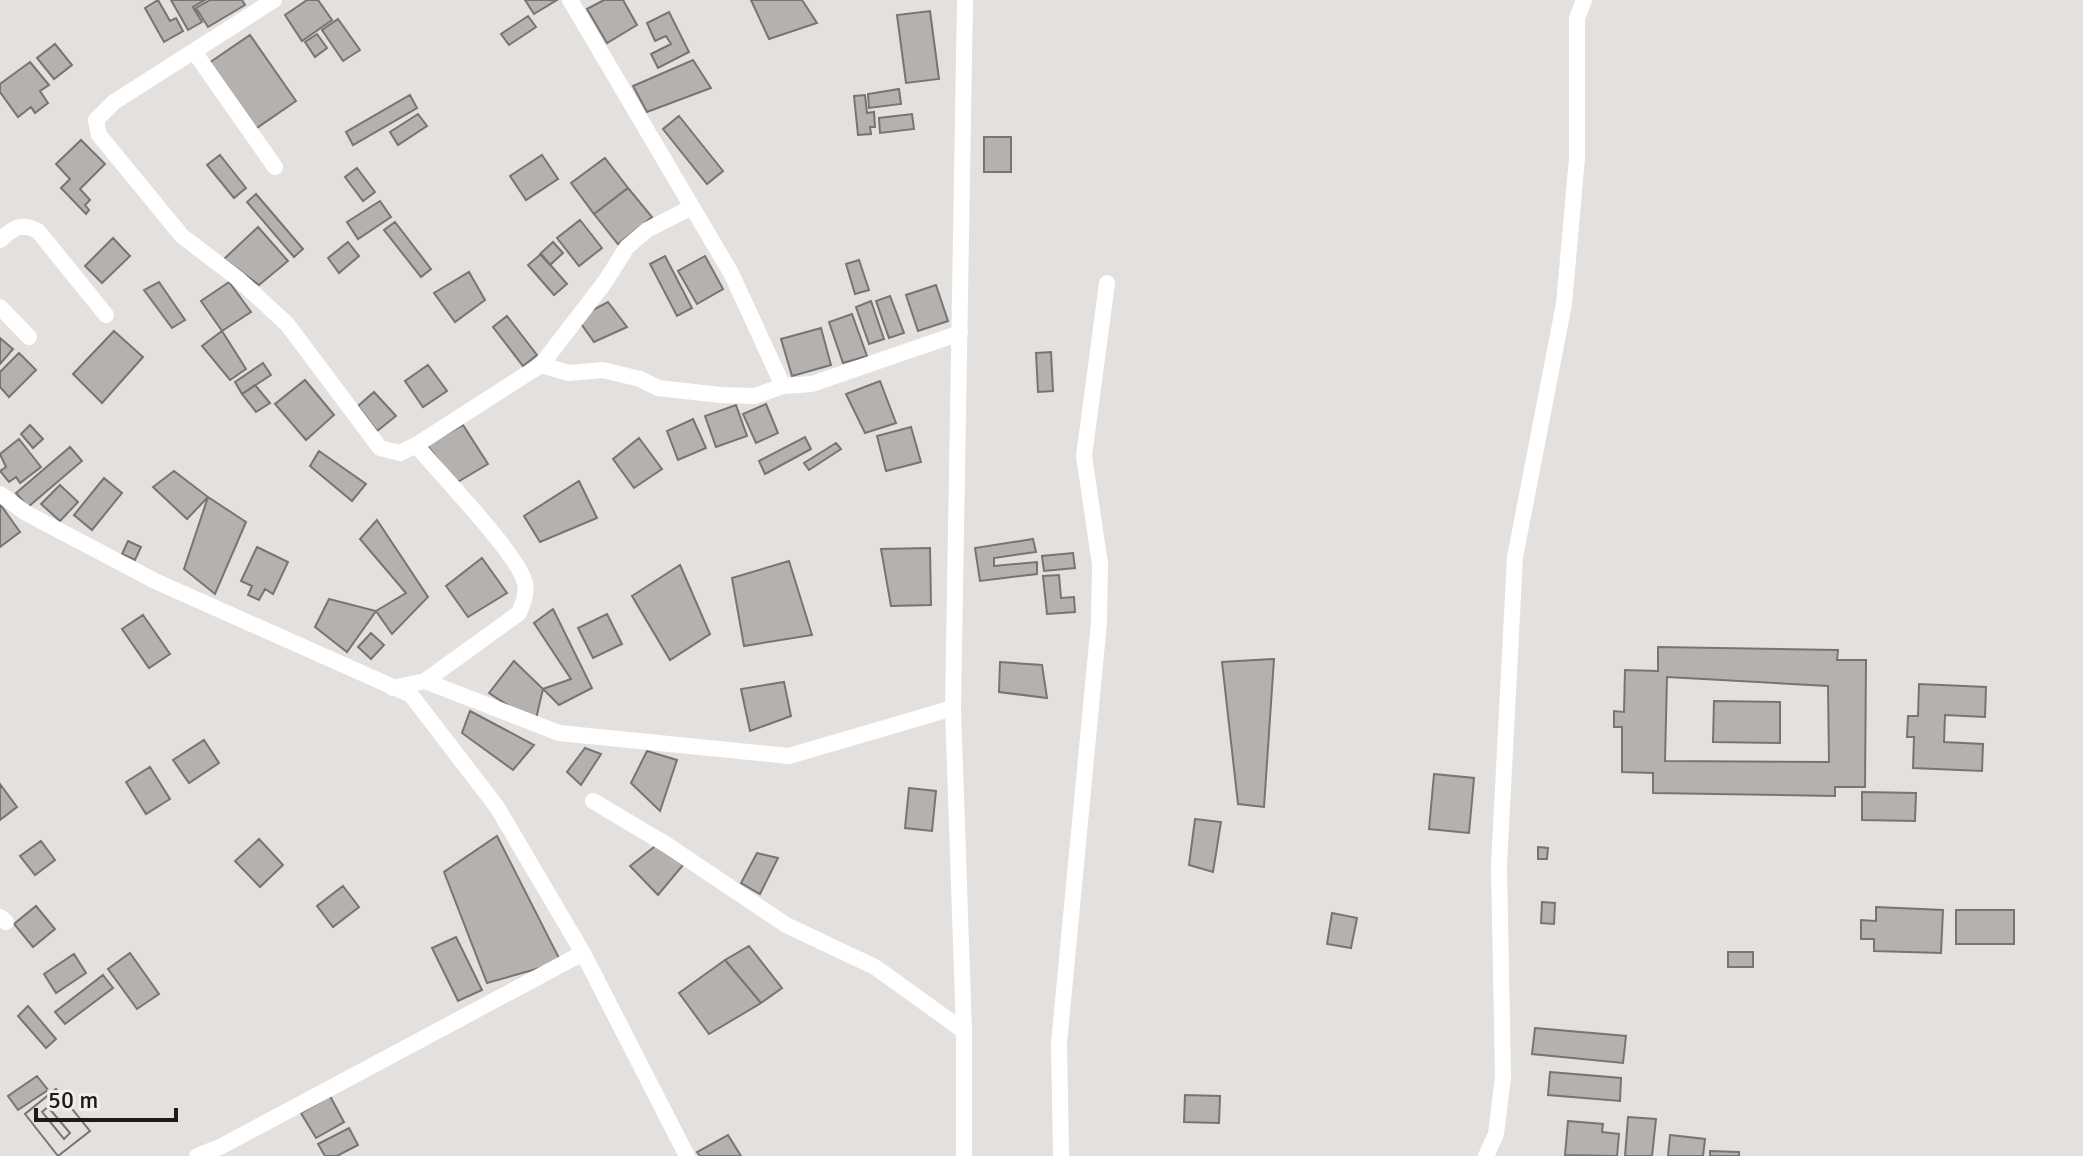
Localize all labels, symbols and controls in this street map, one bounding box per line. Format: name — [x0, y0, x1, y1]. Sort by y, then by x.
scale bar — [36, 1072, 176, 1122]
text: 50 m — [48, 1085, 98, 1115]

